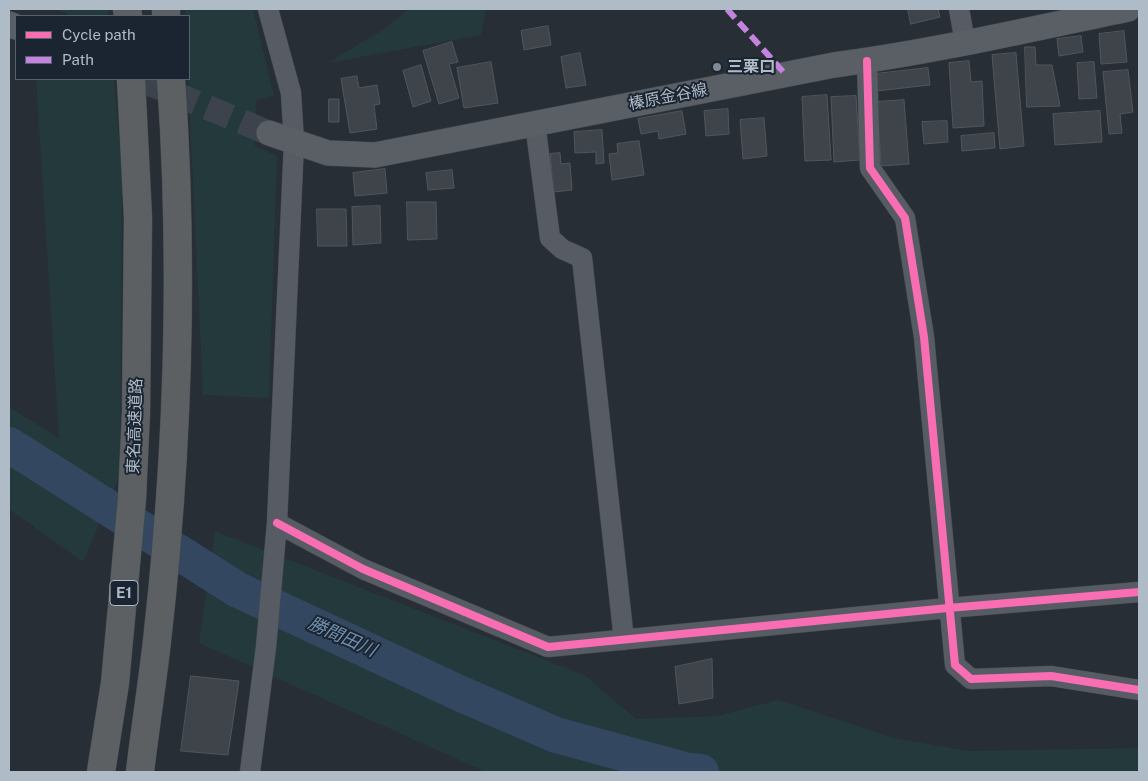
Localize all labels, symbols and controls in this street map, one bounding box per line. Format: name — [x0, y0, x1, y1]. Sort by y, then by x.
legend — [15, 15, 190, 80]
text: Cycle path — [62, 26, 136, 43]
text: Path — [62, 51, 94, 68]
place label: 三栗口 — [727, 57, 775, 77]
marker: 三栗口 — [711, 61, 723, 73]
street label: 榛原金谷線 — [627, 80, 709, 114]
street label: 東名高速道路 — [124, 378, 146, 474]
road number: E1 — [110, 580, 138, 606]
water label: 勝間田川 — [305, 612, 379, 662]

